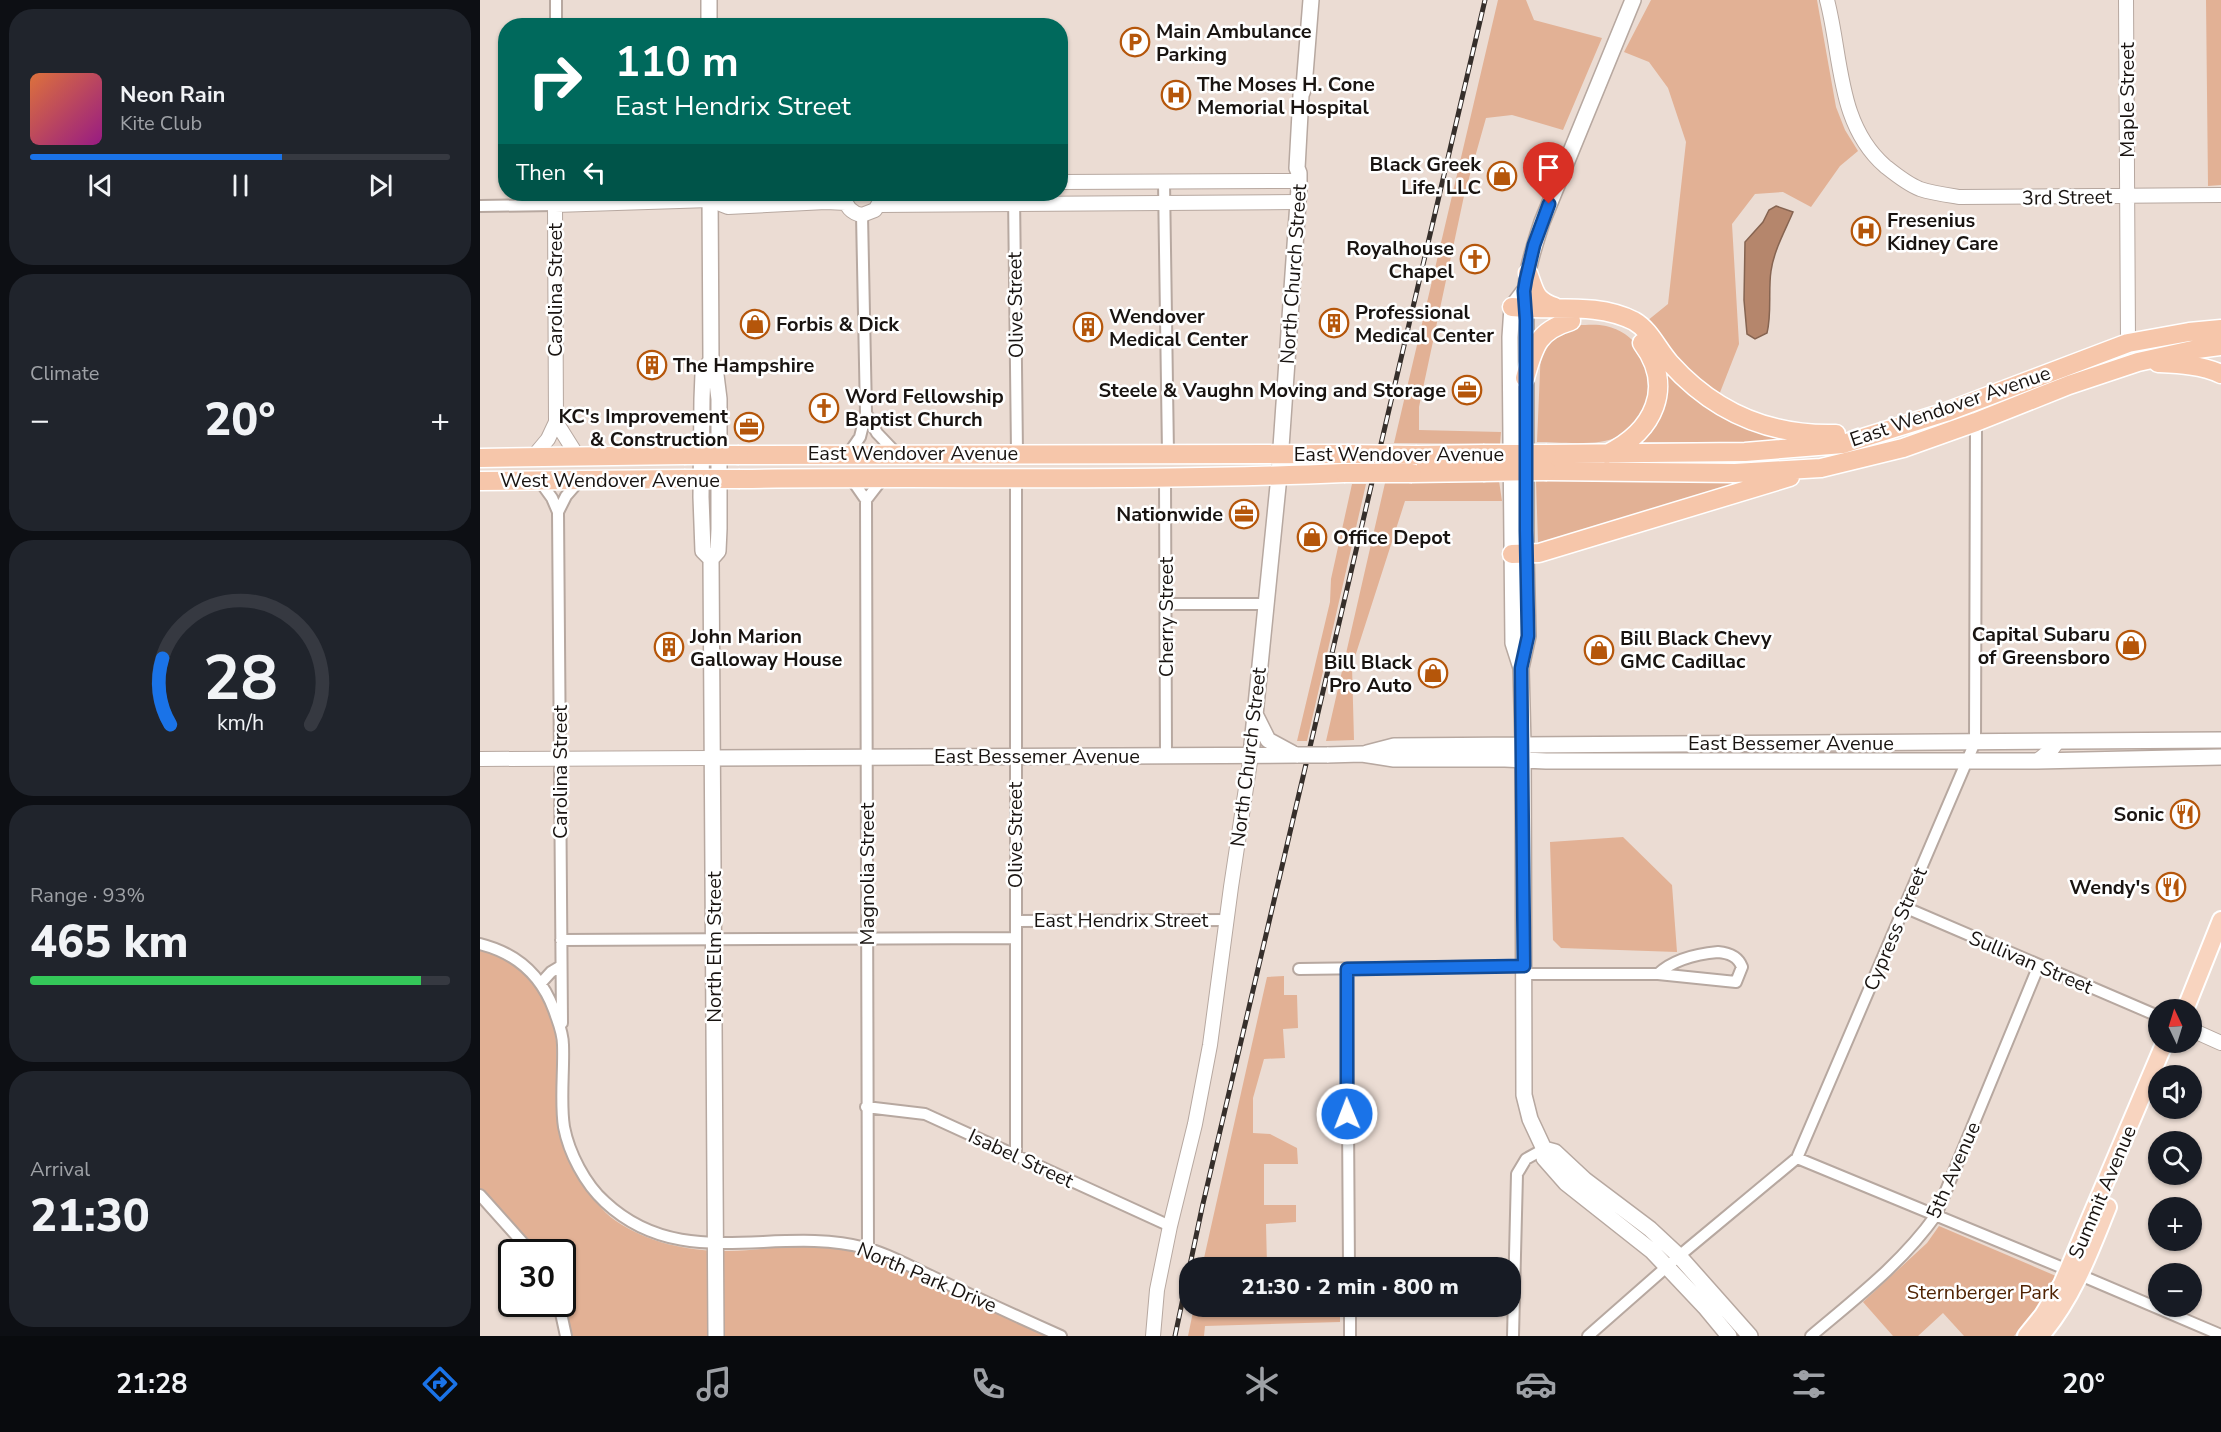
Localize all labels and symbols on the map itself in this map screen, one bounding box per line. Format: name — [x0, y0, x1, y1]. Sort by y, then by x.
place label: Main Ambulance Parking — [1156, 18, 1312, 68]
parking icon: Main Ambulance Parking — [1119, 26, 1151, 58]
street label: Maple Street — [2114, 41, 2141, 158]
place label: The Moses H. Cone Memorial Hospital — [1197, 71, 1375, 121]
hospital icon: The Moses H. Cone Memorial Hospital — [1160, 79, 1192, 111]
pin — [1523, 142, 1574, 204]
place label: Black Greek Life. LLC — [1370, 151, 1482, 201]
shop icon: Black Greek Life. LLC — [1486, 160, 1518, 192]
street label: North Church Street — [1274, 182, 1313, 365]
street label: 3rd Street — [2022, 183, 2113, 212]
place label: Fresenius Kidney Care — [1887, 207, 1999, 257]
hospital icon: Fresenius Kidney Care — [1850, 215, 1882, 247]
street label: Carolina Street — [542, 222, 569, 357]
place label: Royalhouse Chapel — [1346, 235, 1455, 285]
church icon: Royalhouse Chapel — [1459, 243, 1491, 275]
street label: Olive Street — [1001, 251, 1030, 358]
place label: Professional Medical Center — [1355, 299, 1494, 349]
place label: Wendover Medical Center — [1109, 303, 1248, 353]
building icon: Professional Medical Center — [1318, 307, 1350, 339]
shop icon: Forbis & Dick — [739, 308, 771, 340]
place label: Forbis & Dick — [776, 311, 900, 338]
building icon: Wendover Medical Center — [1072, 311, 1104, 343]
building icon: The Hampshire — [636, 349, 668, 381]
place label: The Hampshire — [673, 352, 815, 379]
street label: East Wendover Avenue — [1846, 359, 2054, 453]
office icon: Steele & Vaughn Moving and Storage — [1451, 374, 1483, 406]
place label: Steele & Vaughn Moving and Storage — [1099, 377, 1446, 404]
place label: Word Fellowship Baptist Church — [845, 383, 1004, 433]
church icon: Word Fellowship Baptist Church — [808, 392, 840, 424]
place label: KC's Improvement & Construction — [559, 403, 728, 453]
office icon: KC's Improvement & Construction — [733, 411, 765, 443]
street label: East Wendover Avenue — [808, 440, 1018, 467]
street label: East Wendover Avenue — [1294, 441, 1504, 468]
street label: West Wendover Avenue — [500, 467, 720, 494]
office icon: Nationwide — [1228, 498, 1260, 530]
place label: Nationwide — [1116, 501, 1223, 528]
shop icon: Office Depot — [1296, 521, 1328, 553]
place label: Office Depot — [1333, 524, 1451, 551]
street label: Cherry Street — [1153, 556, 1180, 677]
place label: Capital Subaru of Greensboro — [1972, 621, 2110, 671]
place label: John Marion Galloway House — [689, 623, 843, 673]
place label: Bill Black Chevy GMC Cadillac — [1620, 625, 1772, 675]
shop icon: Capital Subaru of Greensboro — [2115, 629, 2147, 661]
building icon: John Marion Galloway House — [653, 631, 685, 663]
shop icon: Bill Black Chevy GMC Cadillac — [1583, 634, 1615, 666]
place label: Bill Black Pro Auto — [1324, 649, 1413, 699]
shop icon: Bill Black Pro Auto — [1417, 657, 1449, 689]
street label: North Church Street — [1224, 665, 1273, 848]
street label: Carolina Street — [547, 704, 574, 839]
street label: East Bessemer Avenue — [1688, 730, 1894, 757]
street label: East Bessemer Avenue — [934, 743, 1140, 770]
street label: Olive Street — [1002, 781, 1029, 888]
restaurant icon: Sonic — [2169, 798, 2201, 830]
place label: Sonic — [2114, 801, 2165, 828]
street label: Magnolia Street — [854, 802, 881, 945]
street label: Cypress Street — [1857, 862, 1934, 995]
street label: North Elm Street — [701, 870, 728, 1023]
restaurant icon: Wendy's — [2155, 871, 2187, 903]
place label: Wendy's — [2069, 874, 2150, 901]
street label: East Hendrix Street — [1034, 907, 1209, 934]
street label: Sullivan Street — [1965, 924, 2098, 1001]
north arrow — [2148, 999, 2202, 1053]
position arrow — [1315, 1082, 1379, 1146]
street label: 5th Avenue — [1920, 1117, 1987, 1223]
street label: Summit Avenue — [2062, 1121, 2143, 1263]
street label: Isabel Street — [964, 1122, 1079, 1195]
street label: North Park Drive — [853, 1236, 1001, 1319]
speed limit sign: 30 — [498, 1239, 576, 1317]
park label: Sternberger Park — [1907, 1279, 2060, 1306]

